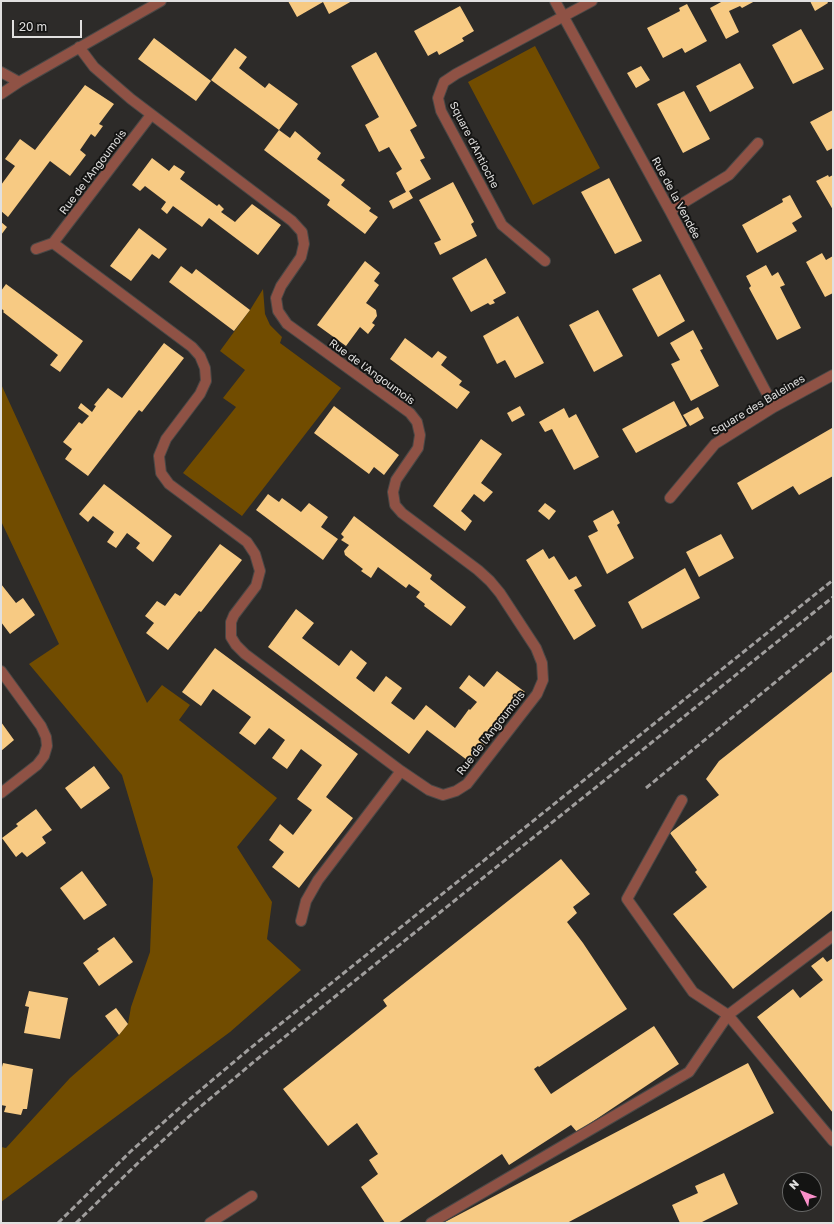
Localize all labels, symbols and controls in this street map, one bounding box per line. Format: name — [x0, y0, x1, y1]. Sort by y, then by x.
scale bar — [14, 12, 84, 38]
text: 20 m — [19, 19, 47, 34]
street label: Square d'Antioche — [446, 100, 502, 190]
street label: Rue de l'Angoumois — [57, 127, 129, 217]
street label: Rue de la Vendée — [649, 155, 703, 241]
street label: Rue de l'Angoumois — [327, 336, 417, 408]
street label: Square des Baleines — [709, 372, 807, 438]
street label: Rue de l'Angoumois — [454, 688, 528, 778]
north arrow — [782, 1172, 822, 1212]
text: N — [786, 1177, 801, 1192]

